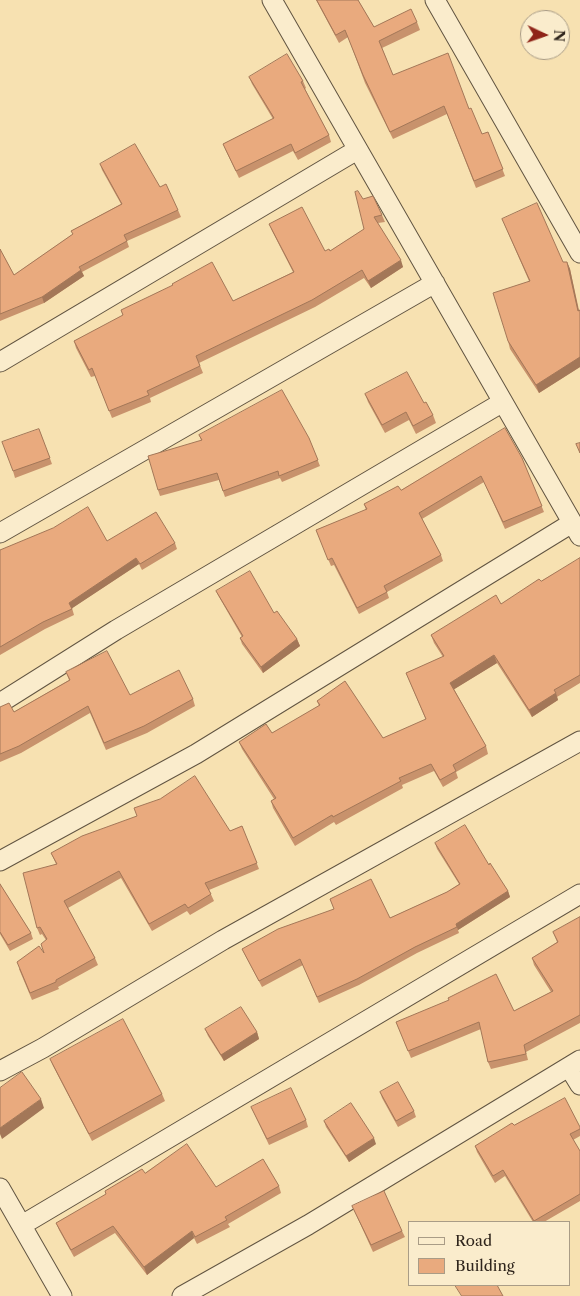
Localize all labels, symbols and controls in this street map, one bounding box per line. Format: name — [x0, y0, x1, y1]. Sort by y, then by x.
north arrow — [520, 10, 570, 60]
text: N — [550, 29, 568, 42]
legend — [408, 1221, 570, 1286]
text: Road — [455, 1231, 492, 1250]
text: Building — [455, 1256, 515, 1275]

